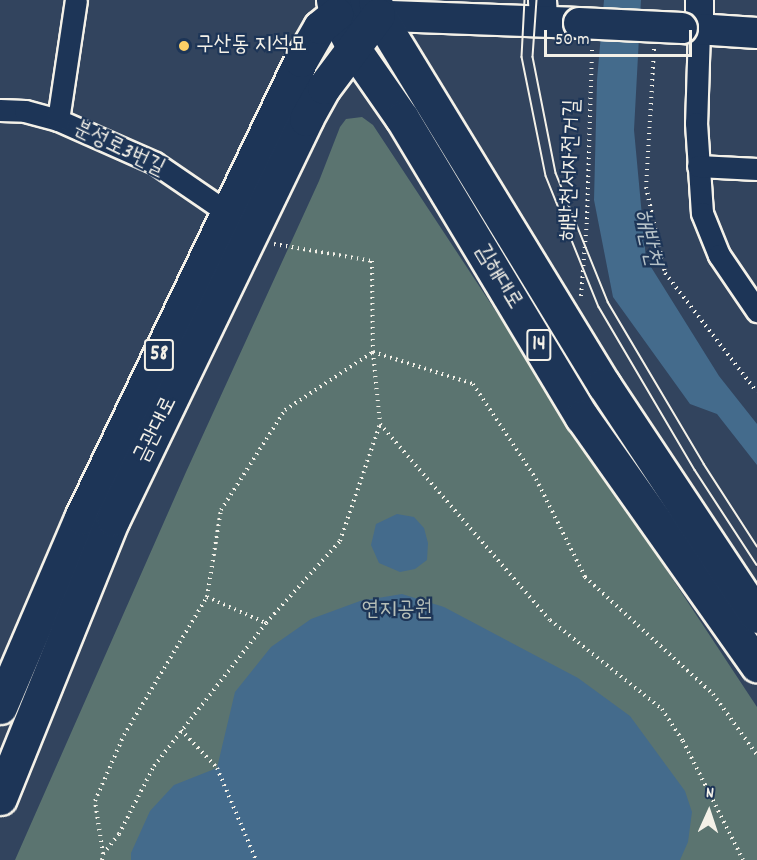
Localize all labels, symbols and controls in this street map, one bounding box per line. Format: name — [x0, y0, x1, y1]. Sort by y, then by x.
scale bar — [547, 18, 696, 56]
text: 50 m — [555, 28, 590, 53]
place label: 구산동 지석묘 — [196, 33, 307, 59]
marker: 구산동 지석묘 — [177, 39, 191, 53]
street label: 해반천서자전거길 — [555, 99, 587, 241]
street label: 분성로3번길 — [69, 116, 169, 182]
water label: 해반천 — [625, 207, 667, 269]
street label: 김해대로 — [468, 240, 528, 314]
road number: 14 — [526, 327, 552, 363]
road number: 58 — [142, 337, 176, 373]
street label: 금관대로 — [129, 392, 183, 468]
park label: 연지공원 — [362, 598, 432, 624]
north arrow — [679, 782, 739, 842]
text: N — [705, 782, 715, 805]

